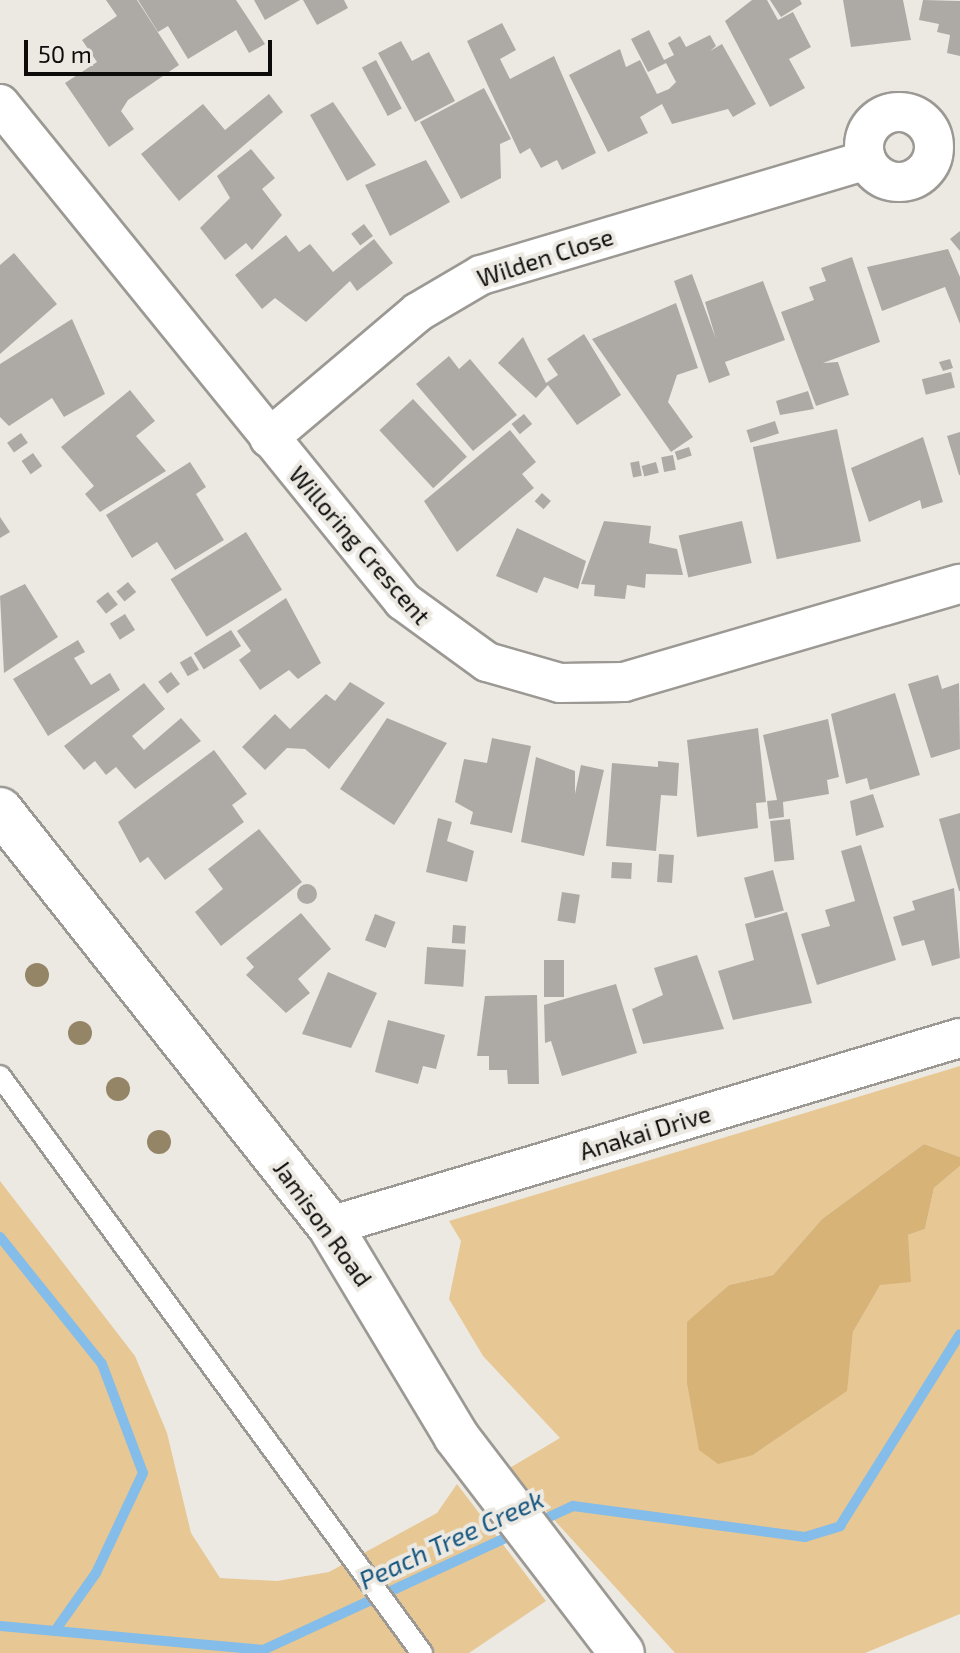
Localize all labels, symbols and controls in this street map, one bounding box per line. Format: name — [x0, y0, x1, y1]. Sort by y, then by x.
scale bar — [28, 24, 276, 74]
text: 50 m — [38, 39, 92, 68]
street label: Wilden Close — [473, 221, 617, 293]
street label: Willoring Crescent — [283, 460, 437, 630]
street label: Anakai Drive — [576, 1098, 714, 1166]
street label: Jamison Road — [268, 1154, 378, 1292]
water label: Peach Tree Creek — [353, 1482, 549, 1596]

